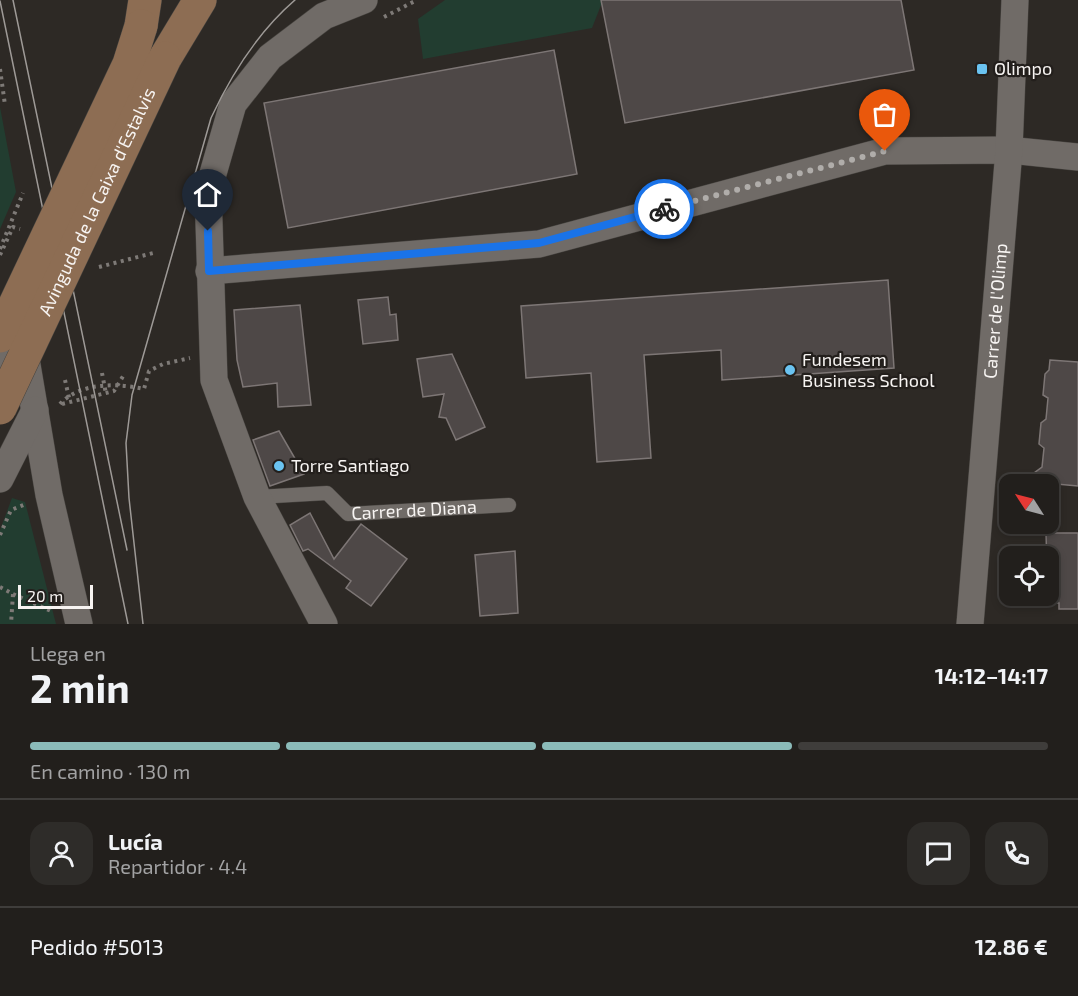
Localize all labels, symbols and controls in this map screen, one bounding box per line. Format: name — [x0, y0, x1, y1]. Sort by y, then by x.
place label: Olimpo — [994, 57, 1052, 79]
marker: Olimpo — [975, 62, 989, 76]
street label: Avinguda de la Caixa d'Estalvis — [33, 84, 159, 319]
pin — [859, 89, 910, 151]
icon: bag — [868, 98, 901, 131]
pin — [182, 169, 233, 231]
icon: home — [191, 178, 224, 211]
courier — [634, 179, 694, 239]
icon: bike — [648, 193, 681, 226]
street label: Carrer de l'Olimp — [978, 242, 1011, 380]
place label: Fundesem Business School — [802, 348, 935, 391]
marker: Fundesem Business School — [783, 363, 797, 377]
place label: Torre Santiago — [291, 454, 409, 476]
marker: Torre Santiago — [272, 459, 286, 473]
north arrow — [999, 474, 1059, 534]
map controls — [999, 474, 1059, 606]
street label: Carrer de Diana — [351, 495, 477, 524]
button: locate — [999, 546, 1059, 606]
scale bar — [18, 582, 93, 610]
text: 20 m — [27, 586, 63, 605]
text: Llega en — [30, 641, 106, 665]
text: 14:12–14:17 — [935, 662, 1048, 688]
text: 2 min — [30, 664, 130, 711]
text: En camino · 130 m — [30, 759, 190, 783]
button: person — [30, 822, 93, 885]
button: chat — [907, 822, 970, 885]
button: phone — [985, 822, 1048, 885]
text: Lucía — [108, 828, 163, 854]
text: Repartidor · 4.4 — [108, 854, 247, 878]
text: Pedido #5013 — [30, 933, 164, 959]
text: 12.86 € — [975, 933, 1048, 959]

